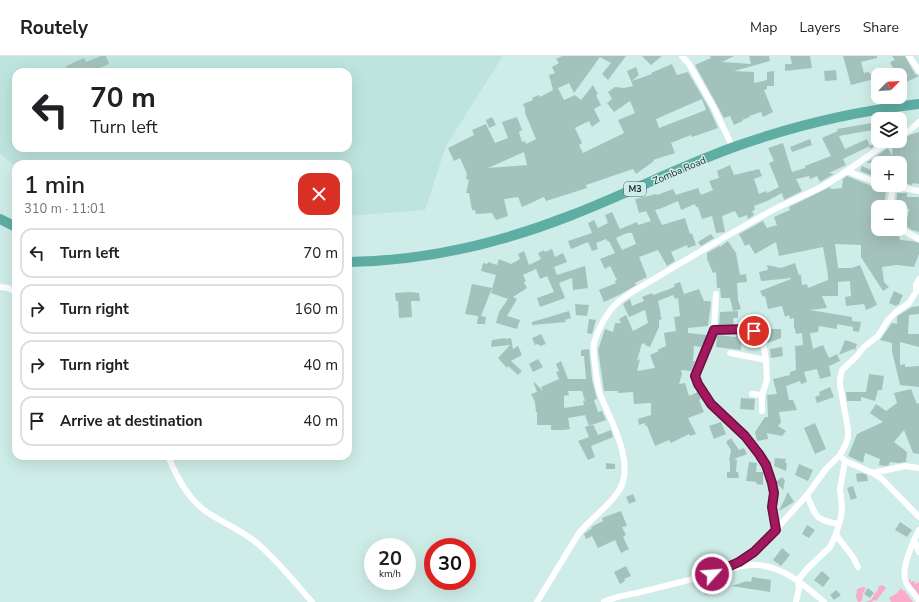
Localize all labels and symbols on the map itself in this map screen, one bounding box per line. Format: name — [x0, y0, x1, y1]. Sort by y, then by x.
north arrow — [871, 68, 907, 104]
street label: Zomba Road — [651, 153, 708, 188]
road number: M3 — [624, 182, 646, 196]
pin — [737, 314, 771, 348]
speed limit sign: 30 — [424, 538, 476, 590]
position arrow — [691, 553, 733, 595]

